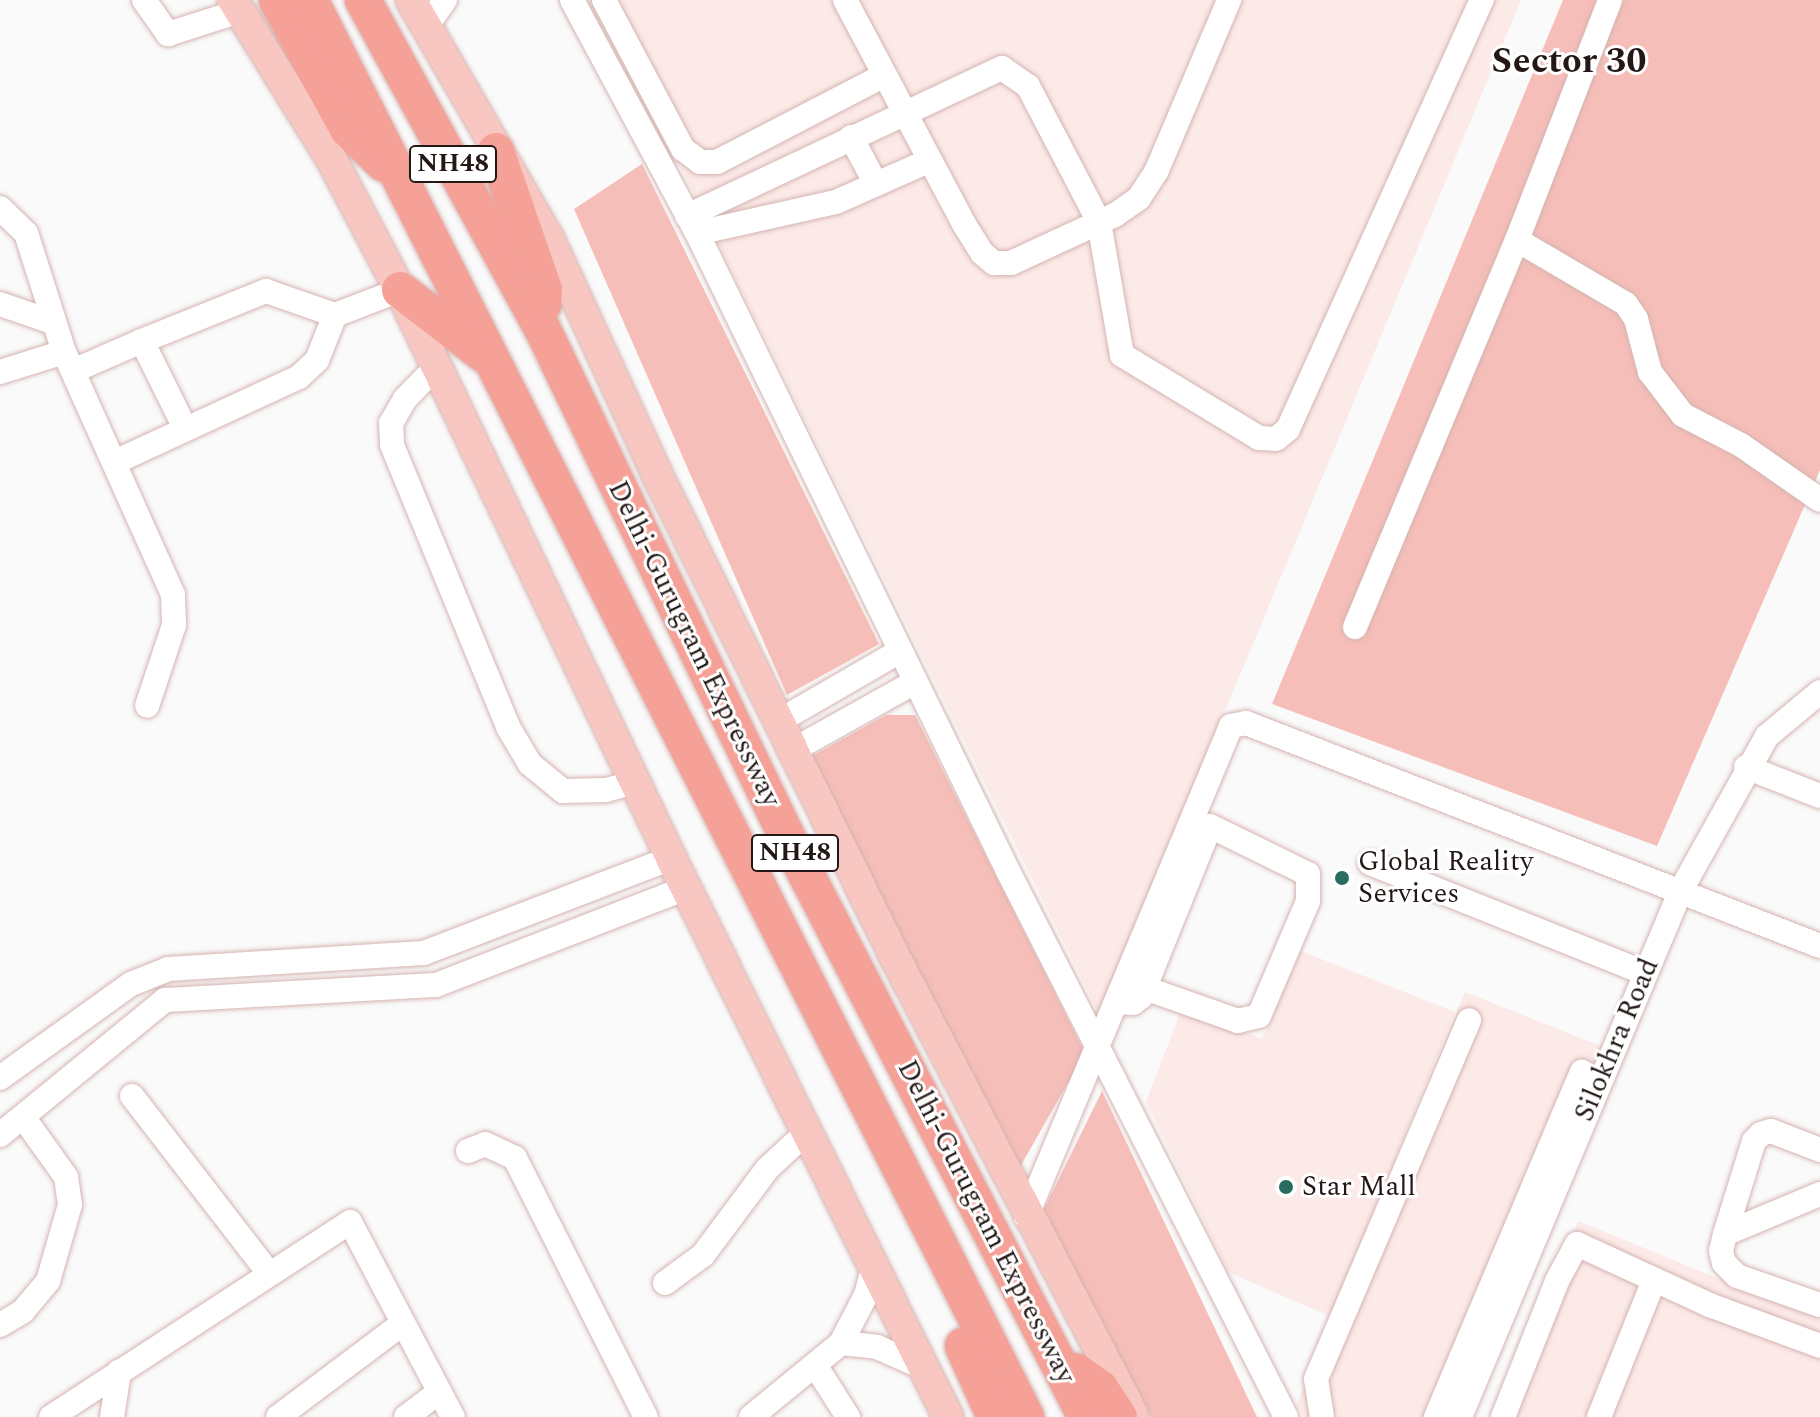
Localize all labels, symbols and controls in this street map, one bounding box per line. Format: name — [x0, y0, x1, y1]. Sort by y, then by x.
district label: Sector 30 — [1492, 40, 1646, 84]
road number: NH48 — [407, 142, 499, 186]
street label: Delhi-Gurugram Expressway — [600, 475, 788, 813]
road number: NH48 — [749, 831, 841, 875]
place label: Global Reality Services — [1358, 845, 1533, 911]
marker: Global Reality Services — [1333, 869, 1351, 887]
street label: Silokhra Road — [1568, 953, 1666, 1127]
street label: Delhi-Gurugram Expressway — [890, 1055, 1082, 1389]
place label: Star Mall — [1302, 1170, 1416, 1204]
marker: Star Mall — [1277, 1178, 1295, 1196]

